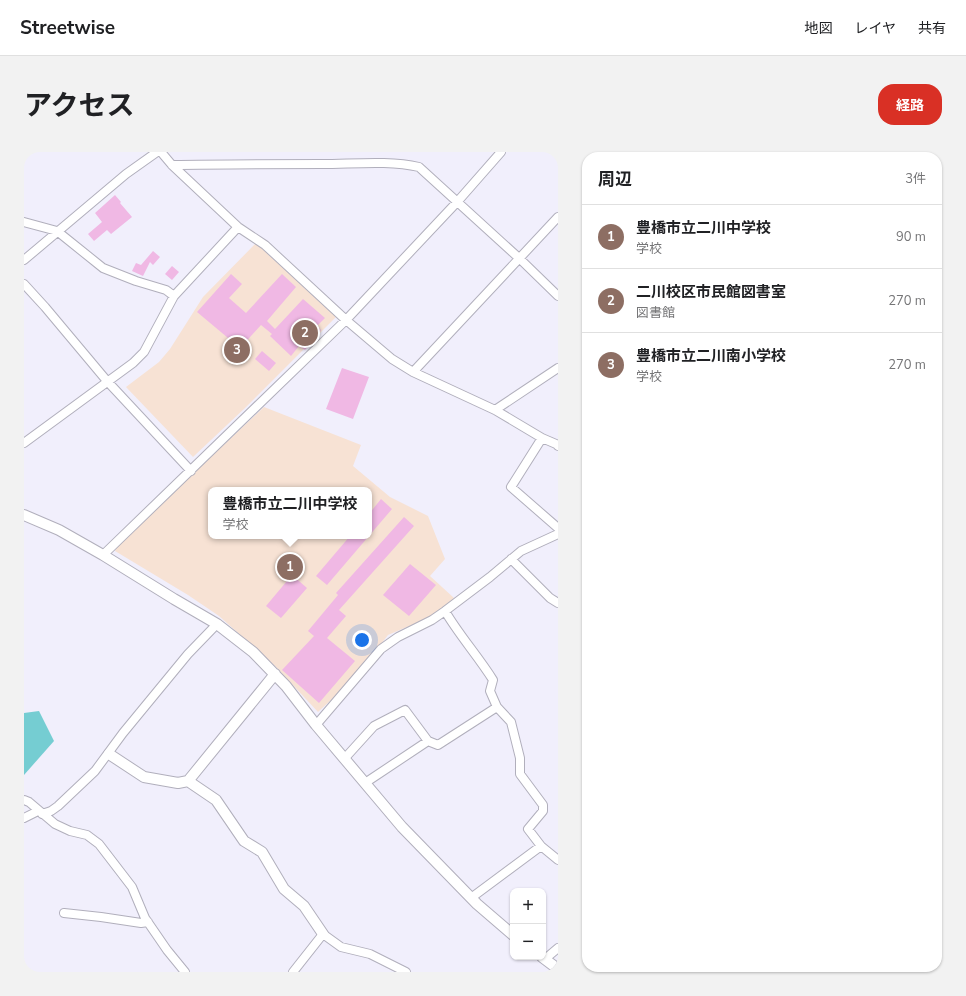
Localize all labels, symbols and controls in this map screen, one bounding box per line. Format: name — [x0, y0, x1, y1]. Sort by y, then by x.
text: Streetwise — [20, 15, 115, 41]
text: 地図 — [804, 19, 832, 38]
text: レイヤ — [854, 19, 896, 38]
text: 共有 — [918, 19, 946, 38]
button: 経路 — [878, 84, 942, 125]
text: アクセス — [24, 87, 135, 125]
text: 周辺 — [598, 168, 632, 191]
text: 3件 — [905, 170, 926, 188]
text: 豊橋市立二川中学校 — [636, 218, 771, 238]
text: 1 — [607, 228, 615, 246]
text: 90 m — [896, 228, 926, 246]
text: 学校 — [636, 240, 662, 258]
text: 二川校区市民館図書室 — [636, 282, 786, 302]
text: 2 — [607, 292, 615, 310]
text: 270 m — [888, 292, 926, 310]
text: 図書館 — [636, 304, 675, 322]
pin: 2 — [292, 318, 318, 348]
pin: 3 — [224, 335, 250, 365]
text: 豊橋市立二川南小学校 — [636, 346, 786, 366]
text: 3 — [607, 356, 615, 374]
text: 270 m — [888, 356, 926, 374]
text: 学校 — [636, 368, 662, 386]
popup — [208, 487, 372, 539]
text: 豊橋市立二川中学校 — [222, 494, 358, 514]
text: 学校 — [222, 516, 249, 534]
pin: 1 — [277, 552, 303, 582]
your location — [352, 630, 372, 650]
map controls — [510, 888, 546, 960]
button: + — [510, 888, 546, 924]
button: − — [510, 924, 546, 960]

